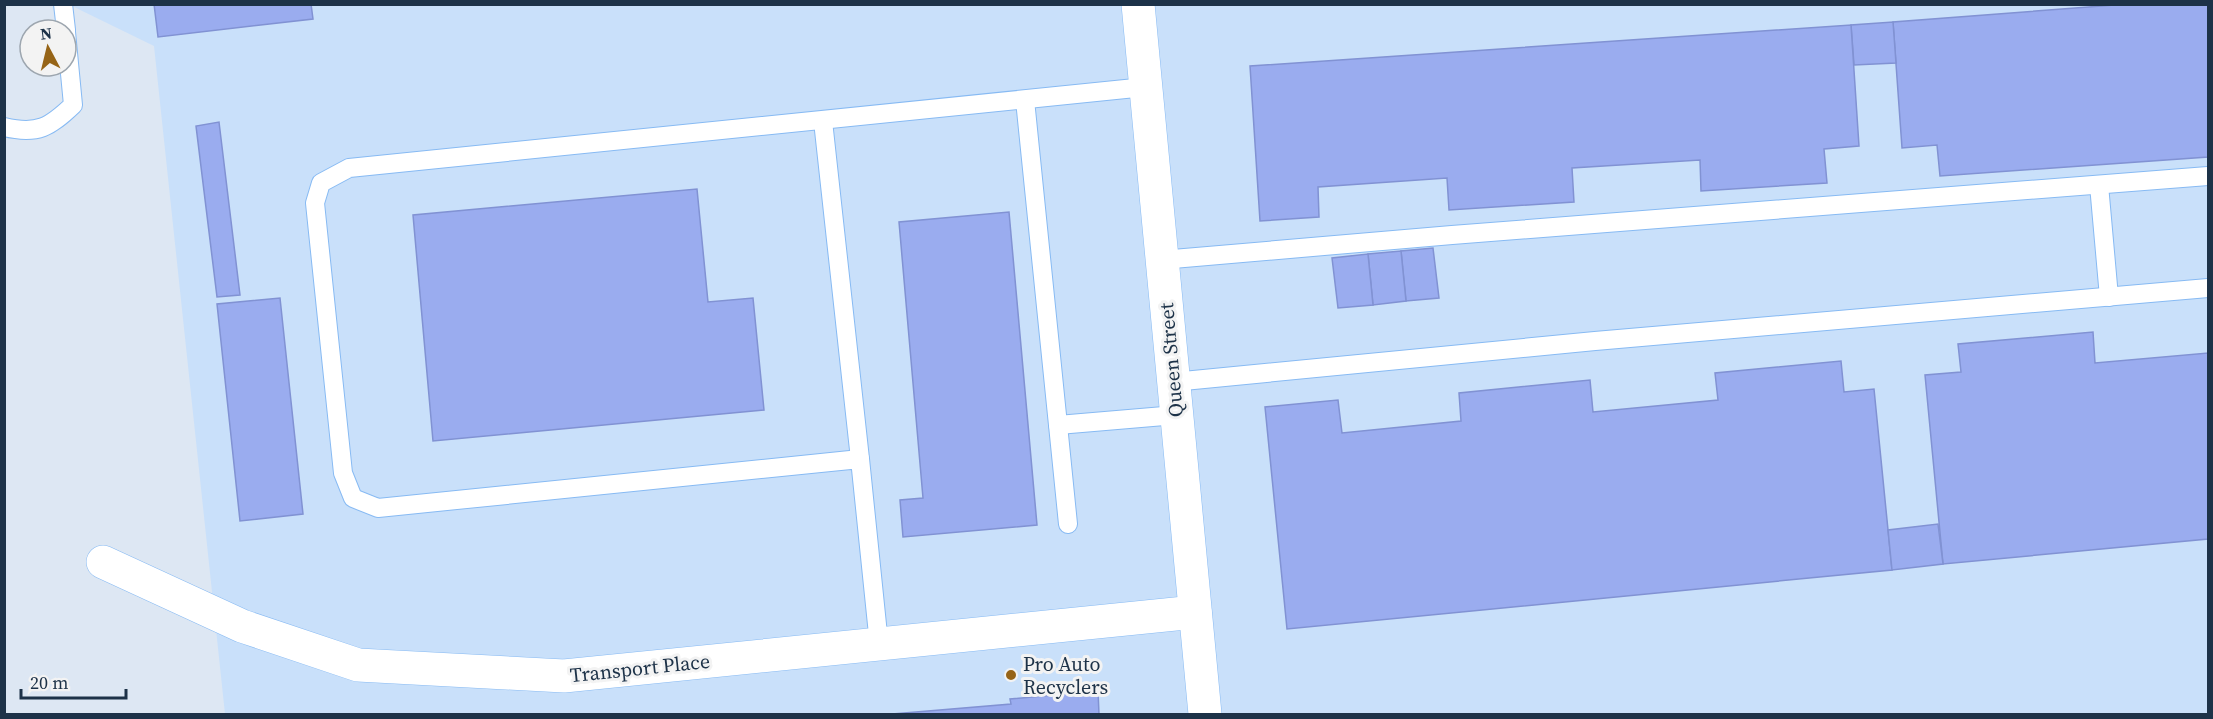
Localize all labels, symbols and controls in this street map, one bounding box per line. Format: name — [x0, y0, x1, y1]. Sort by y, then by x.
north arrow — [18, 18, 78, 78]
text: N — [39, 21, 54, 45]
street label: Queen Street — [1152, 301, 1190, 418]
street label: Transport Place — [569, 647, 711, 689]
place label: Pro Auto Recyclers — [1023, 650, 1108, 701]
scale bar — [21, 662, 126, 700]
marker: Pro Auto Recyclers — [1004, 668, 1018, 682]
text: 20 m — [30, 670, 68, 695]

